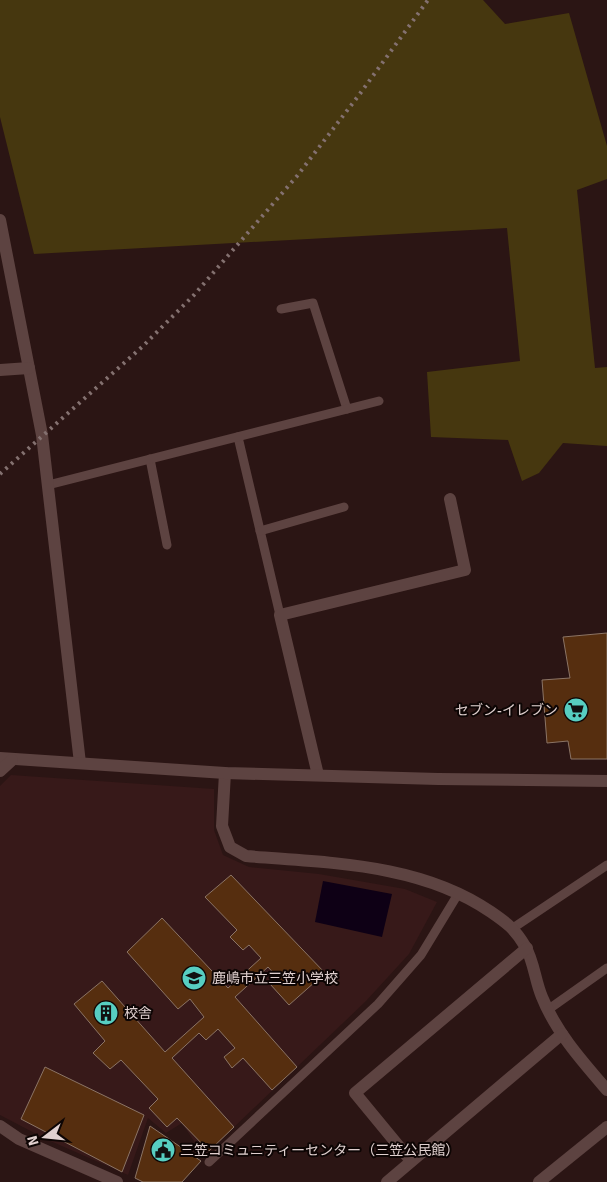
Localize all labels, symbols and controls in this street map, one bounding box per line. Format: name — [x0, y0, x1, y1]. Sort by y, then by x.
supermarket icon: セブン-イレブン — [563, 697, 589, 723]
place label: セブン-イレブン — [455, 702, 558, 719]
school or university icon: 鹿嶋市立三笠小学校 — [181, 965, 207, 991]
place label: 鹿嶋市立三笠小学校 — [212, 970, 338, 987]
building icon: 校舎 — [93, 1000, 119, 1026]
place label: 校舎 — [124, 1005, 152, 1022]
north arrow — [20, 1112, 70, 1162]
text: N — [23, 1133, 42, 1147]
public building icon: 三笠コミュニティーセンター（三笠公民館） — [150, 1137, 176, 1163]
place label: 三笠コミュニティーセンター（三笠公民館） — [180, 1142, 459, 1159]

